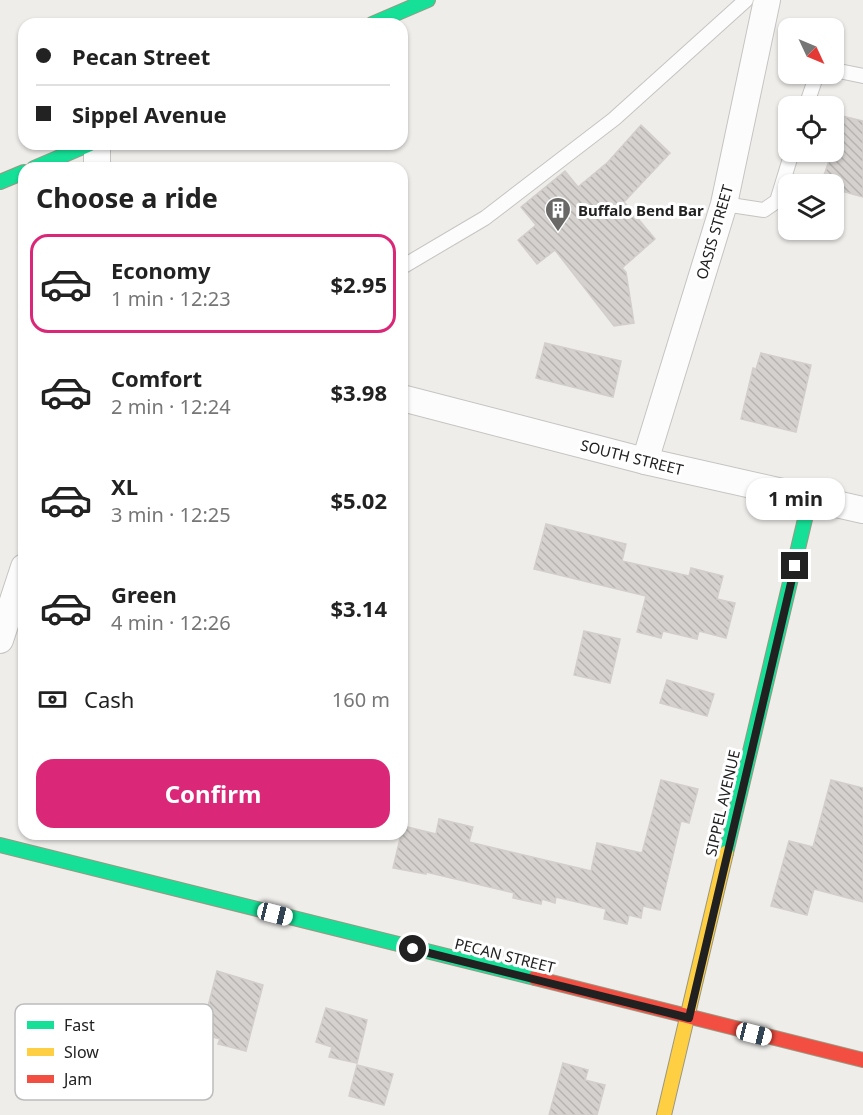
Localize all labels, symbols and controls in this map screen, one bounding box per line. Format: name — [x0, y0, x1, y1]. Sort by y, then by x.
north arrow — [778, 18, 844, 84]
map controls — [778, 18, 844, 240]
text: Pecan Street — [72, 41, 210, 71]
button: locate — [778, 96, 844, 162]
text: Sippel Avenue — [72, 99, 227, 129]
button: layers — [778, 174, 844, 240]
text: Choose a ride — [36, 179, 218, 216]
street label: OASIS STREET — [691, 182, 737, 282]
building icon: Buffalo Bend Bar — [543, 195, 573, 233]
place label: Buffalo Bend Bar — [578, 200, 704, 220]
text: Economy — [111, 255, 210, 285]
icon: car — [39, 257, 93, 311]
text: $2.95 — [330, 269, 387, 299]
text: 1 min · 12:23 — [111, 285, 231, 312]
text: Comfort — [111, 363, 202, 393]
icon: car — [39, 365, 93, 419]
text: $3.98 — [330, 377, 387, 407]
text: 2 min · 12:24 — [111, 393, 231, 420]
street label: SOUTH STREET — [579, 435, 686, 480]
text: XL — [111, 471, 138, 501]
icon: car — [39, 473, 93, 527]
callout: 1 min — [746, 479, 844, 521]
text: $5.02 — [330, 485, 387, 515]
text: 1 min — [768, 485, 823, 512]
text: 3 min · 12:25 — [111, 501, 231, 528]
route end — [781, 552, 808, 579]
text: Green — [111, 579, 177, 609]
icon: car — [39, 581, 93, 635]
text: $3.14 — [330, 593, 387, 623]
text: 4 min · 12:26 — [111, 609, 231, 636]
icon: cash — [36, 683, 69, 716]
text: Cash — [84, 684, 134, 714]
text: 160 m — [332, 686, 390, 713]
street label: SIPPEL AVENUE — [700, 748, 744, 858]
button: Confirm — [36, 759, 390, 828]
car — [255, 901, 295, 927]
street label: PECAN STREET — [453, 933, 558, 977]
route start — [399, 935, 426, 962]
legend — [15, 1004, 213, 1100]
text: Fast — [64, 1014, 95, 1036]
car — [734, 1021, 774, 1047]
text: Slow — [64, 1041, 99, 1063]
text: Jam — [62, 1068, 92, 1090]

